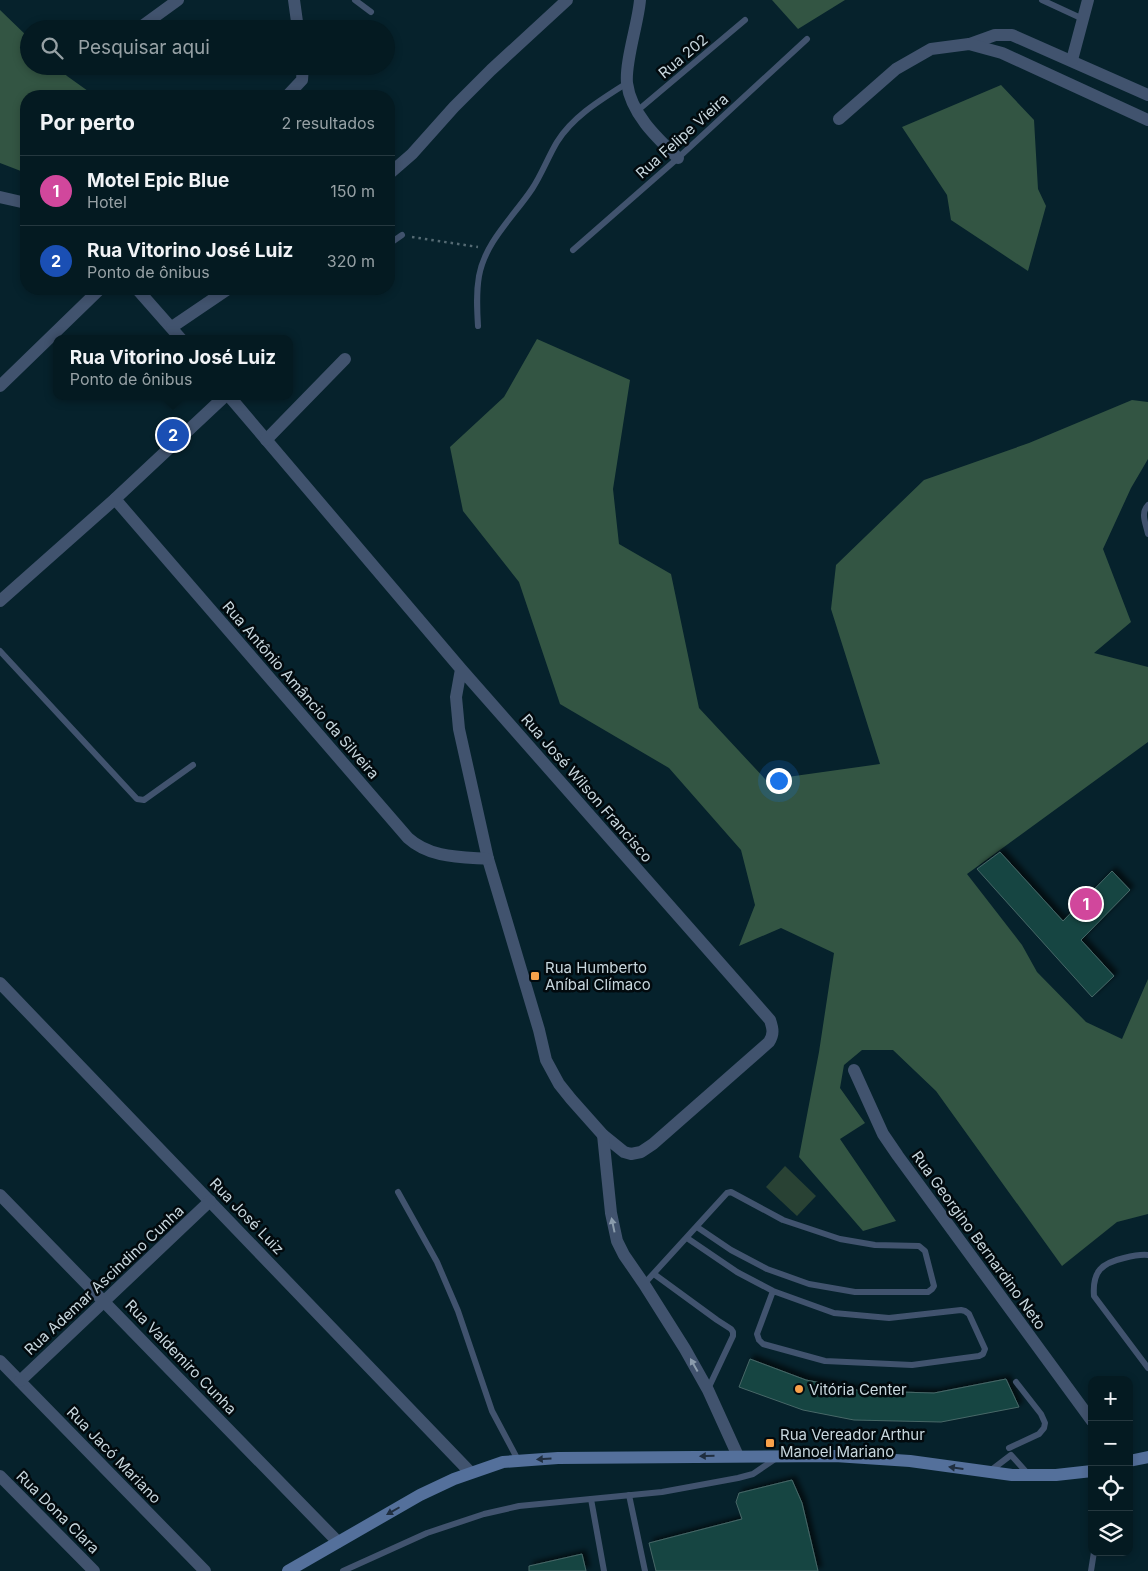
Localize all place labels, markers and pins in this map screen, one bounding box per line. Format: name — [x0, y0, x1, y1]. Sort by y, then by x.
pin: 2 — [157, 416, 189, 454]
pin: 1 — [1070, 885, 1102, 923]
place label: Rua Humberto Aníbal Clímaco — [545, 958, 651, 994]
marker: Rua Humberto Aníbal Clímaco — [529, 970, 541, 982]
place label: Vitória Center — [809, 1380, 907, 1399]
marker: Vitória Center — [793, 1383, 805, 1395]
place label: Rua Vereador Arthur Manoel Mariano — [780, 1425, 925, 1461]
marker: Rua Vereador Arthur Manoel Mariano — [764, 1437, 776, 1449]

